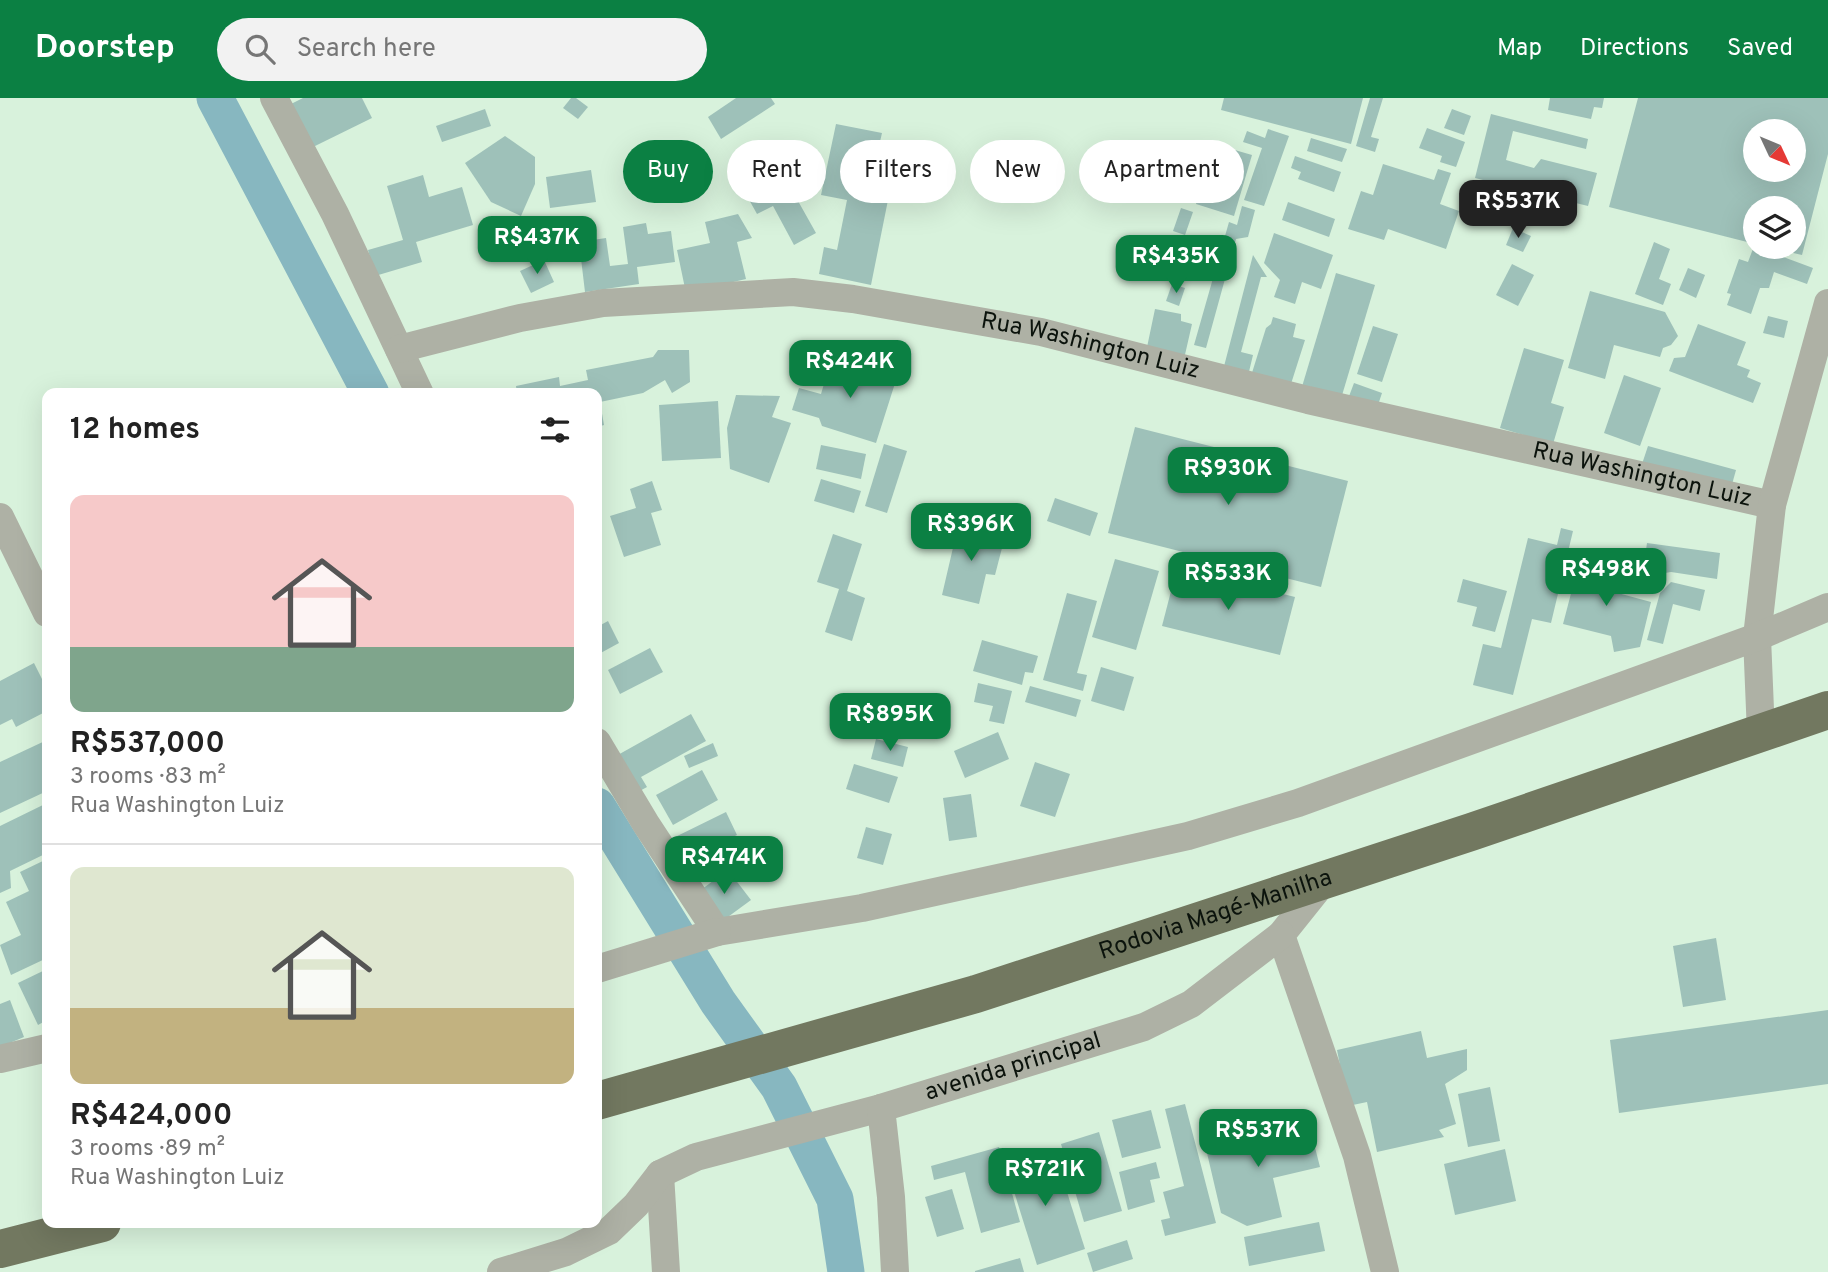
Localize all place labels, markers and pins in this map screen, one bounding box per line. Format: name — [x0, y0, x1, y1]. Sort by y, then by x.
pin: R$537K — [1461, 180, 1575, 240]
pin: R$437K — [480, 216, 594, 276]
pin: R$435K — [1119, 236, 1233, 295]
pin: R$424K — [793, 341, 907, 400]
pin: R$930K — [1171, 448, 1285, 507]
pin: R$396K — [914, 504, 1028, 563]
pin: R$498K — [1549, 548, 1663, 608]
pin: R$533K — [1171, 552, 1285, 612]
pin: R$895K — [833, 694, 947, 753]
pin: R$474K — [667, 836, 781, 896]
pin: R$537K — [1201, 1110, 1315, 1169]
pin: R$721K — [988, 1148, 1102, 1208]

